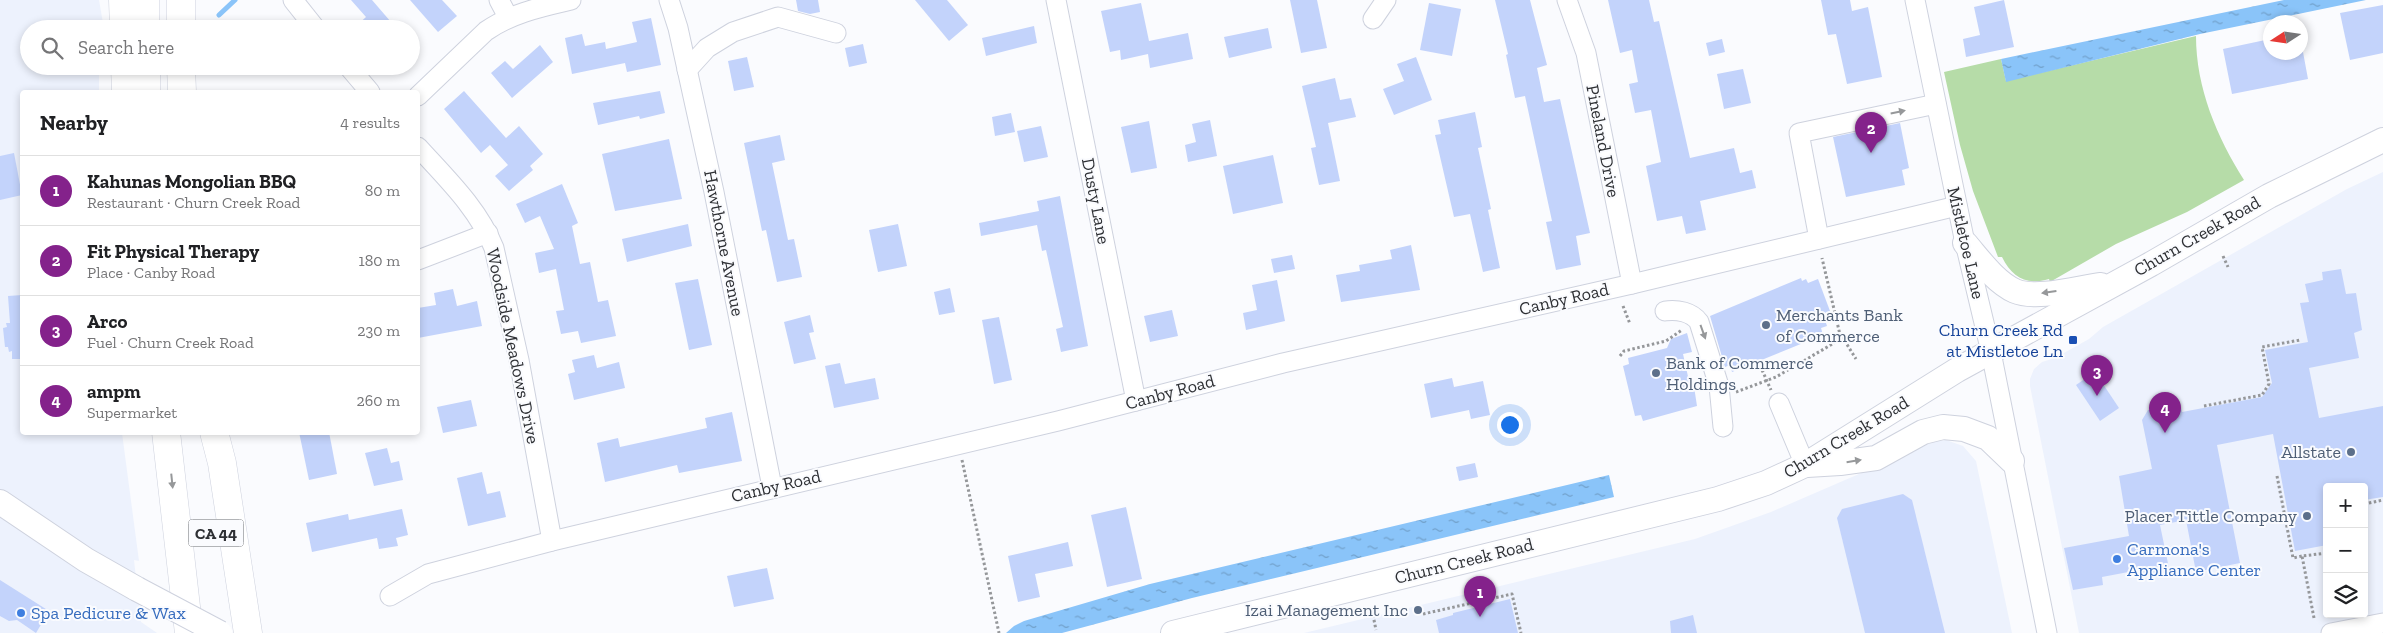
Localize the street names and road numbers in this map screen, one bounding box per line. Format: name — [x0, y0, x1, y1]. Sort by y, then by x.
street label: Pineland Drive — [1581, 83, 1625, 199]
street label: Dusty Lane — [1077, 156, 1115, 246]
street label: Hawthorne Avenue — [699, 168, 749, 318]
street label: Mistletoe Lane — [1942, 185, 1990, 301]
street label: Churn Creek Road — [2130, 191, 2264, 281]
street label: Woodside Meadows Drive — [482, 246, 544, 446]
street label: Canby Road — [1517, 278, 1611, 320]
street label: Canby Road — [1123, 370, 1217, 414]
street label: Churn Creek Road — [1779, 391, 1913, 483]
street label: Canby Road — [729, 465, 823, 507]
road number: CA 44 — [188, 520, 244, 546]
street label: Churn Creek Road — [1392, 533, 1536, 589]

